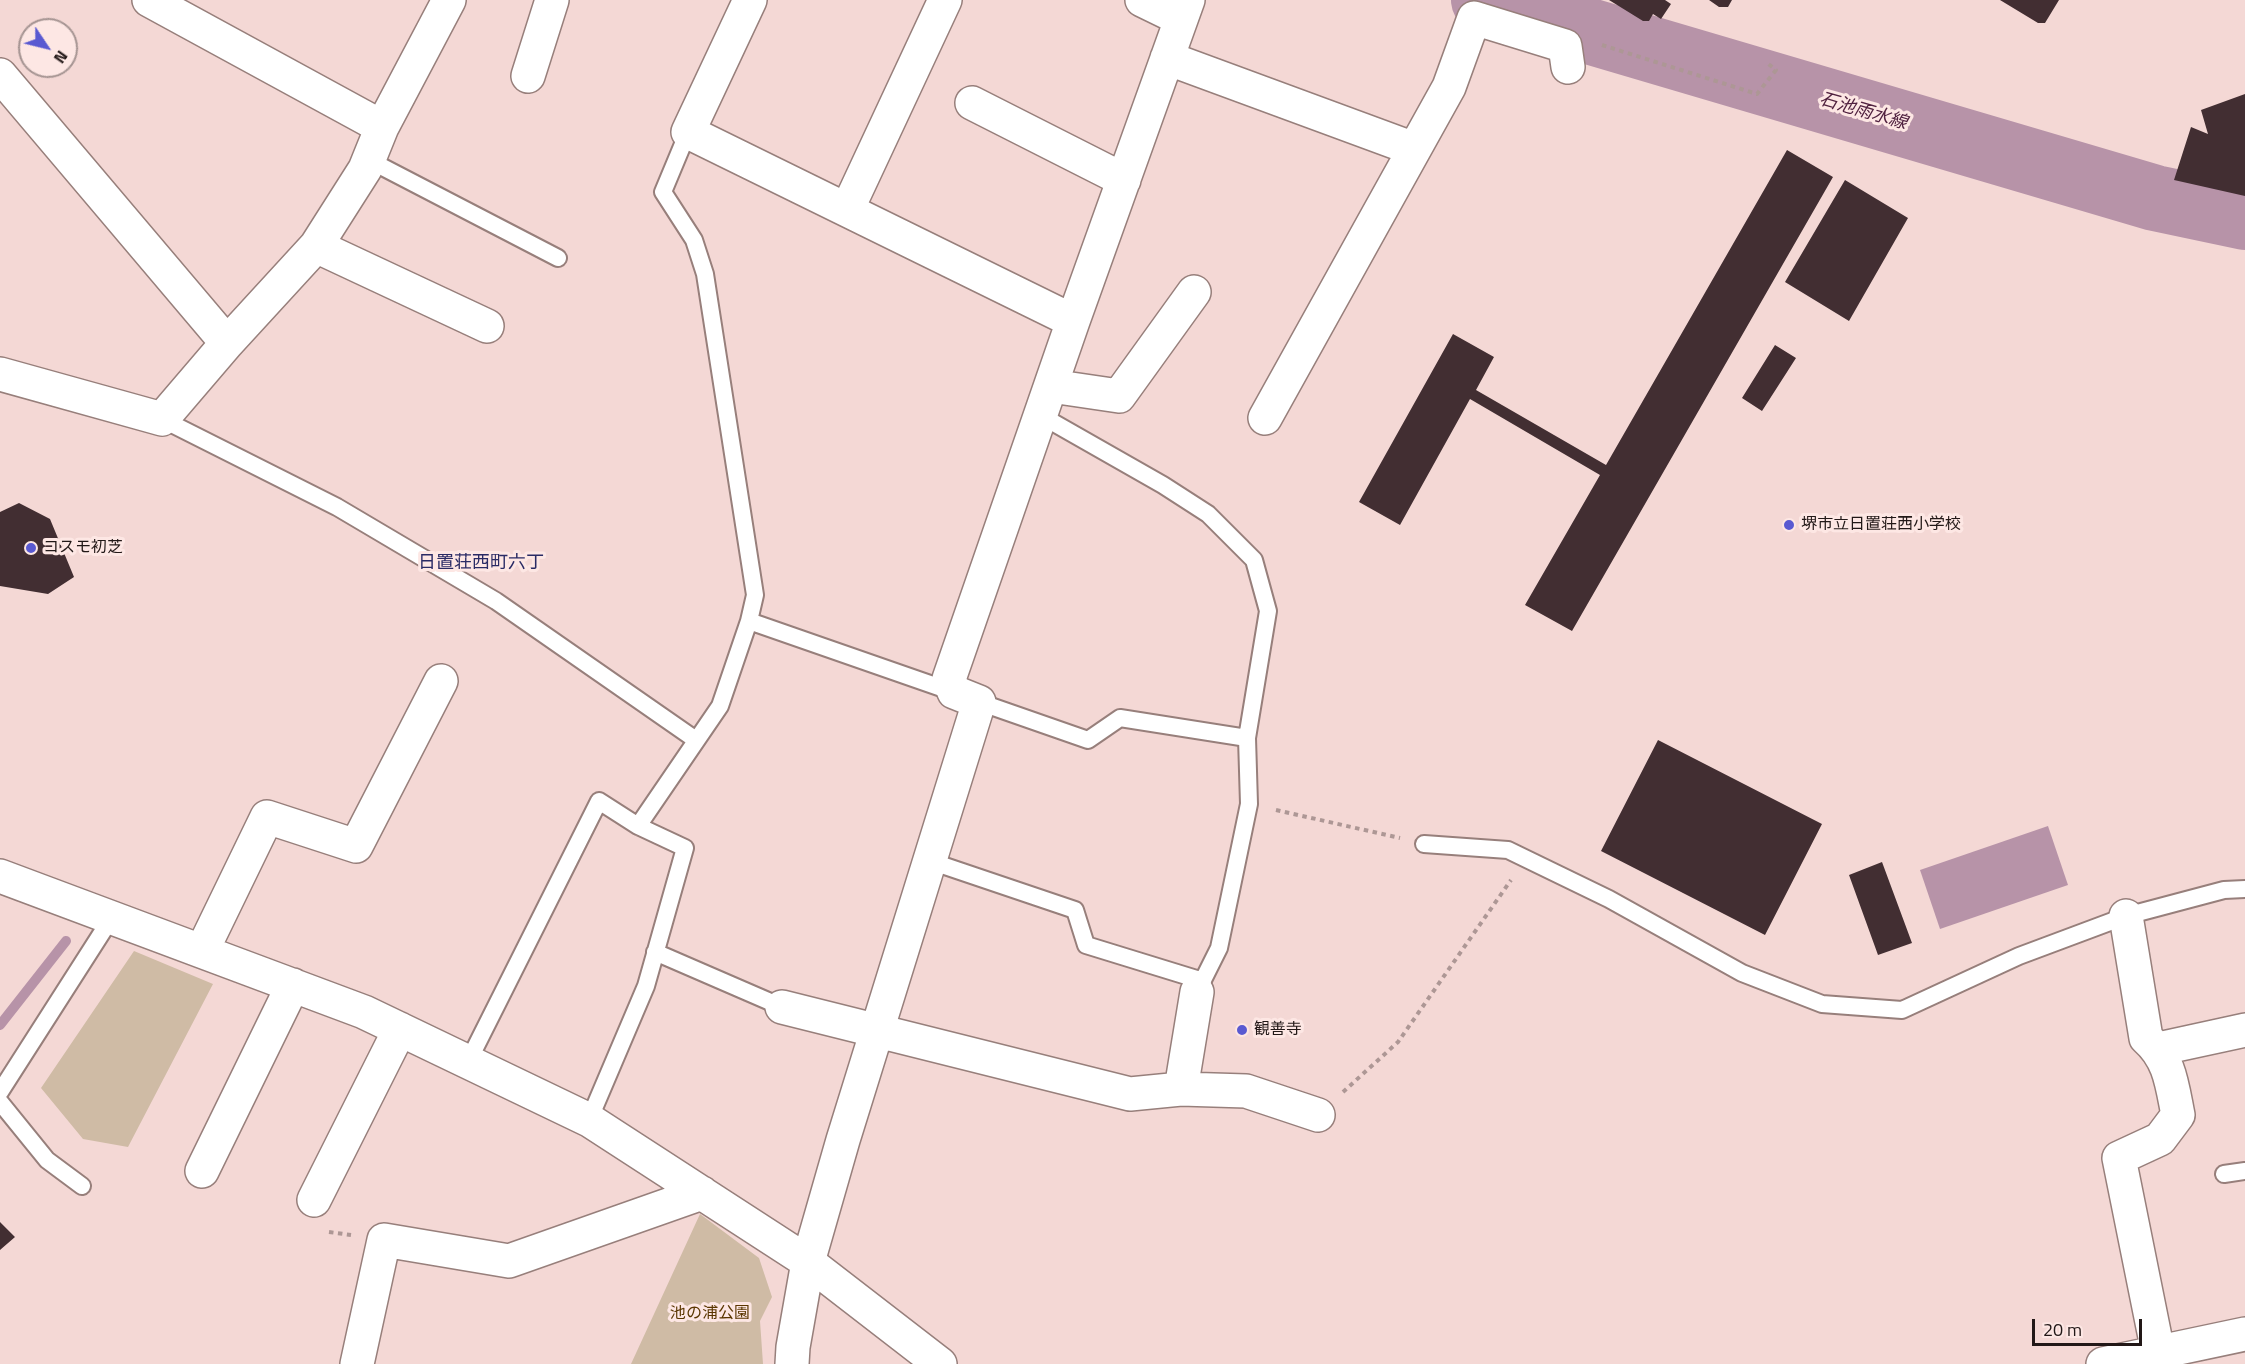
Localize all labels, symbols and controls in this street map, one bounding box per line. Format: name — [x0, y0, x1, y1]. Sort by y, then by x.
north arrow — [18, 18, 78, 78]
text: N — [48, 46, 74, 69]
water label: 石池雨水線 — [1817, 89, 1909, 135]
place label: 堺市立日置荘西小学校 — [1801, 515, 1961, 535]
marker: 堺市立日置荘西小学校 — [1782, 518, 1796, 532]
place label: コスモ初芝 — [43, 538, 123, 558]
marker: コスモ初芝 — [24, 541, 38, 555]
district label: 日置荘西町六丁 — [418, 553, 544, 575]
place label: 観善寺 — [1254, 1020, 1302, 1040]
marker: 観善寺 — [1235, 1023, 1249, 1037]
park label: 池の浦公園 — [670, 1304, 750, 1324]
scale bar — [2035, 1307, 2144, 1345]
text: 20 m — [2043, 1316, 2082, 1343]

